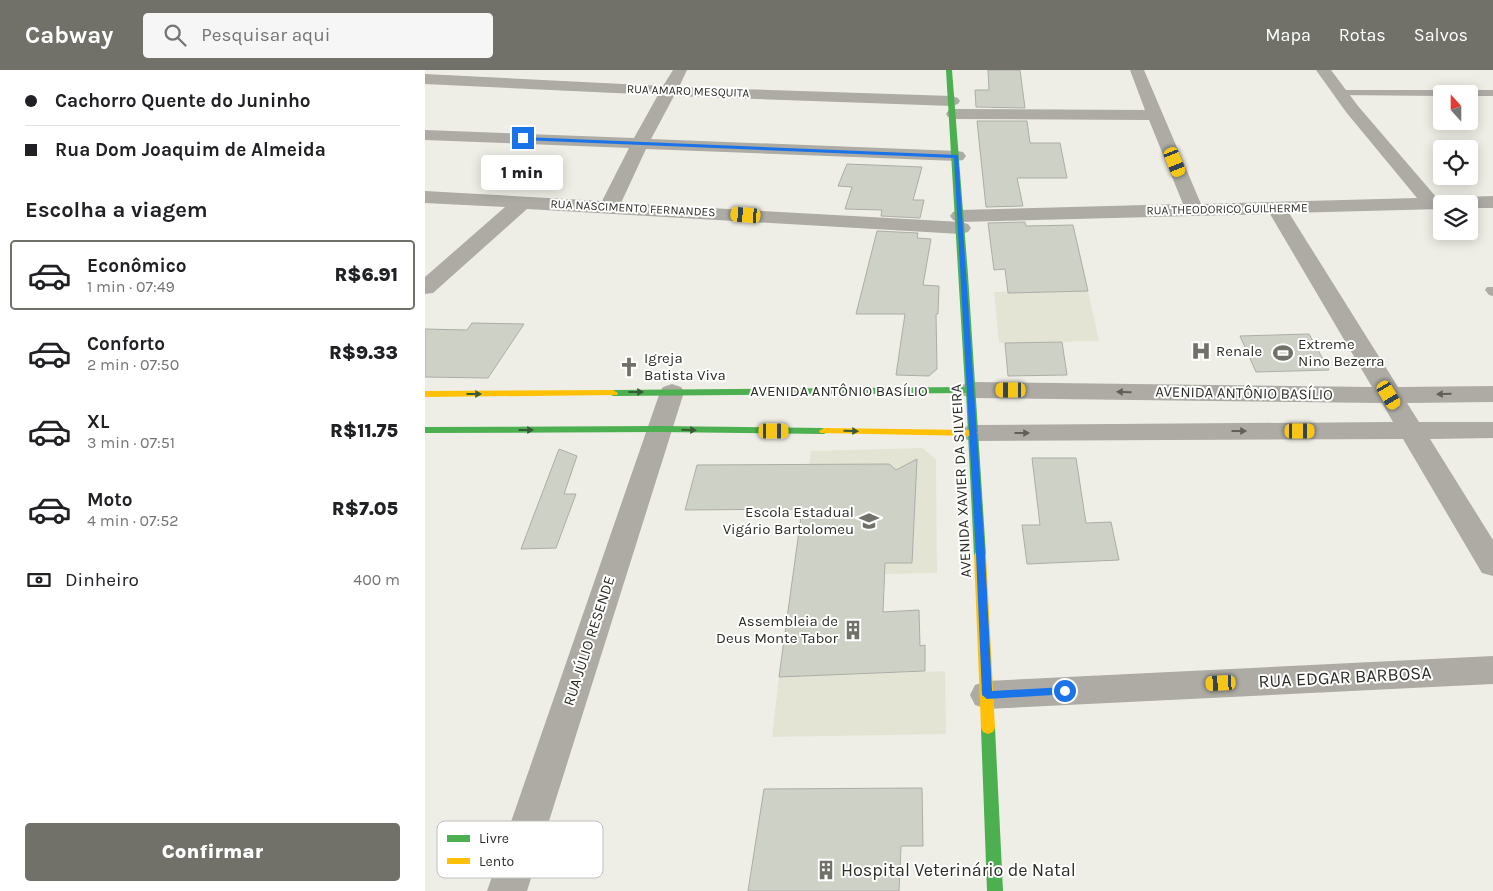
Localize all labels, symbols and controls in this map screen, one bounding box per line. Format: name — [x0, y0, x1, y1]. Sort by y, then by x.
search box — [143, 13, 493, 58]
text: Cabway — [25, 21, 113, 49]
icon: search — [161, 21, 189, 49]
text: Pesquisar aqui — [201, 24, 330, 46]
text: Mapa — [1265, 24, 1311, 46]
text: Rotas — [1339, 24, 1386, 46]
text: Salvos — [1414, 24, 1468, 46]
street label: RUA AMARO MESQUITA — [627, 82, 750, 100]
north arrow — [1433, 85, 1477, 130]
map controls — [1433, 85, 1478, 240]
text: Cachorro Quente do Juninho — [55, 90, 311, 112]
route end — [512, 127, 534, 149]
text: Rua Dom Joaquim de Almeida — [55, 139, 326, 161]
button: locate — [1433, 140, 1478, 185]
car — [1162, 145, 1187, 179]
callout: 1 min — [482, 156, 564, 190]
text: 1 min — [501, 163, 543, 182]
button: layers — [1433, 195, 1478, 240]
text: Escolha a viagem — [25, 197, 208, 223]
street label: RUA NASCIMENTO FERNANDES — [550, 197, 716, 219]
street label: RUA THEODORICO GUILHERME — [1146, 201, 1308, 217]
car — [730, 206, 761, 224]
icon: car — [27, 253, 72, 298]
text: Econômico — [87, 255, 187, 277]
text: R$6.91 — [334, 264, 398, 286]
text: 1 min · 07:49 — [87, 277, 175, 296]
icon: car — [27, 331, 72, 376]
text: Conforto — [87, 333, 165, 355]
place label: Extreme Nino Bezerra — [1298, 335, 1385, 370]
hospital icon: Renale — [1190, 340, 1212, 362]
text: R$9.33 — [329, 342, 398, 364]
place label: Renale — [1216, 342, 1262, 360]
sports icon: Extreme Nino Bezerra — [1272, 342, 1294, 364]
place label: Igreja Batista Viva — [644, 349, 726, 384]
text: 2 min · 07:50 — [87, 355, 179, 374]
church icon: Igreja Batista Viva — [618, 356, 640, 378]
car — [1374, 378, 1403, 412]
street label: AVENIDA ANTÔNIO BASÍLIO — [750, 382, 928, 400]
street label: AVENIDA ANTÔNIO BASÍLIO — [1155, 382, 1333, 404]
street label: AVENIDA XAVIER DA SILVEIRA — [947, 383, 975, 578]
car — [996, 383, 1026, 398]
one-way arrow — [628, 388, 644, 396]
one-way arrow — [1116, 388, 1132, 396]
one-way arrow — [466, 390, 482, 398]
one-way arrow — [1436, 390, 1452, 398]
icon: car — [27, 409, 72, 454]
text: XL — [87, 411, 109, 433]
text: R$11.75 — [330, 420, 398, 442]
car — [759, 424, 789, 439]
car — [1285, 424, 1315, 439]
one-way arrow — [518, 426, 534, 434]
one-way arrow — [681, 426, 697, 434]
one-way arrow — [1231, 427, 1247, 435]
one-way arrow — [843, 428, 859, 436]
one-way arrow — [1014, 429, 1030, 437]
text: 3 min · 07:51 — [87, 433, 175, 452]
icon: car — [27, 487, 72, 532]
text: Moto — [87, 489, 133, 511]
text: R$7.05 — [332, 498, 398, 520]
place label: Escola Estadual Vigário Bartolomeu — [723, 503, 854, 538]
school or university icon: Escola Estadual Vigário Bartolomeu — [858, 510, 880, 532]
text: 4 min · 07:52 — [87, 511, 179, 530]
icon: cash — [25, 566, 53, 594]
text: Dinheiro — [65, 569, 139, 591]
text: 400 m — [353, 570, 400, 589]
street label: RUA JÚLIO RESENDE — [560, 574, 618, 708]
place label: Assembleia de Deus Monte Tabor — [716, 612, 839, 647]
building icon: Assembleia de Deus Monte Tabor — [842, 619, 864, 641]
street label: RUA EDGAR BARBOSA — [1258, 661, 1432, 693]
car — [1205, 675, 1236, 691]
route start — [1054, 680, 1076, 702]
legend — [437, 821, 603, 878]
button: Confirmar — [25, 823, 400, 881]
text: Livre — [479, 830, 509, 847]
text: Lento — [479, 853, 514, 870]
building icon: Hospital Veterinário de Natal — [815, 859, 837, 881]
place label: Hospital Veterinário de Natal — [841, 859, 1076, 881]

